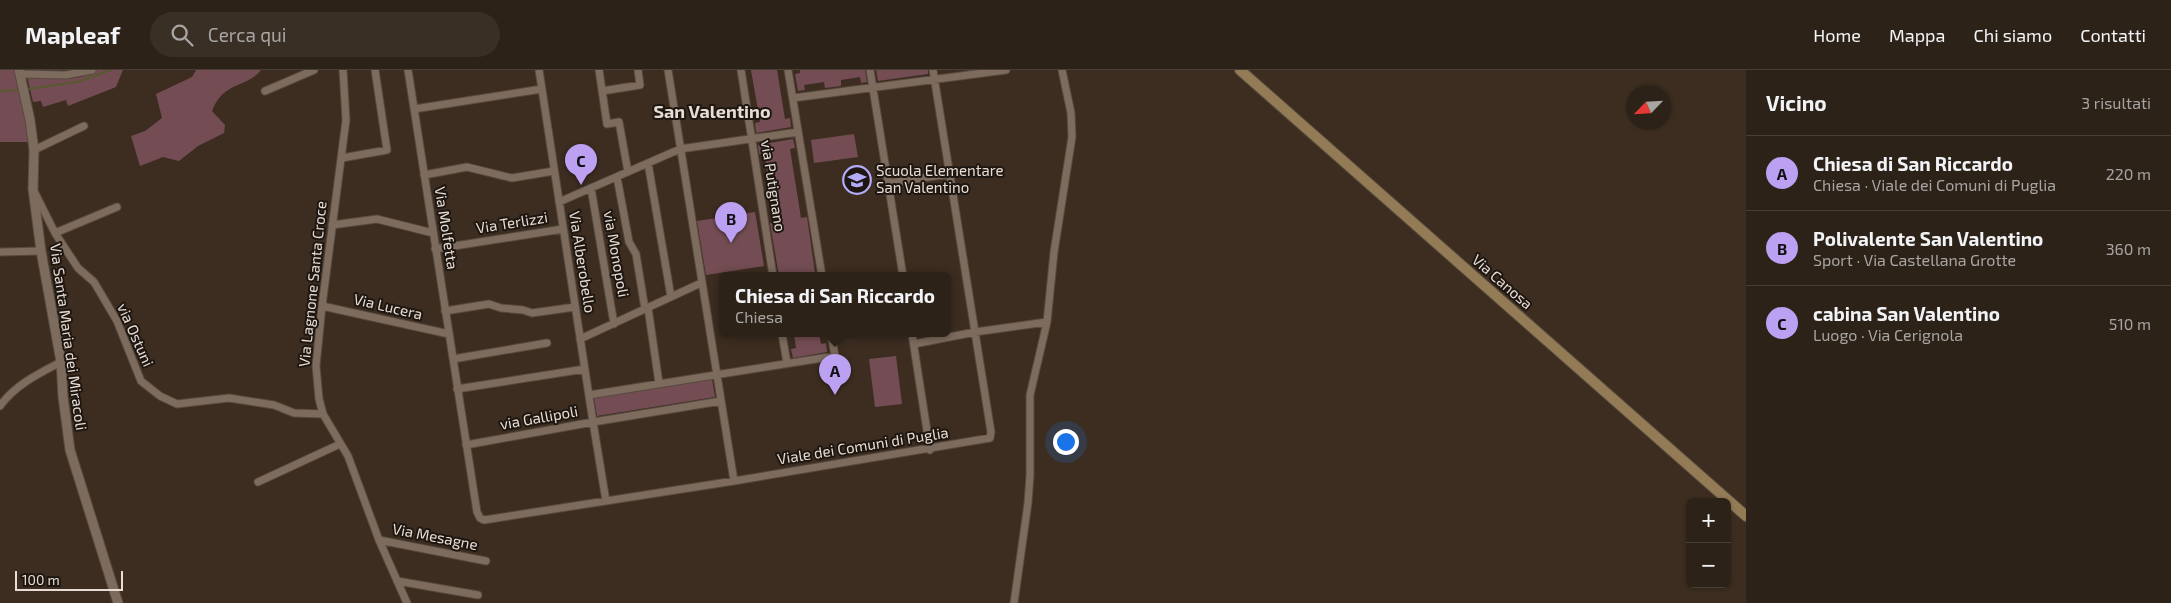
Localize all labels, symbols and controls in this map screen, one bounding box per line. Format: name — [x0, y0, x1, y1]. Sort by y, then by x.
search box — [150, 12, 500, 57]
text: Mapleaf — [25, 20, 120, 49]
icon: search — [168, 21, 196, 49]
text: Cerca qui — [208, 23, 287, 46]
text: Home — [1813, 24, 1861, 46]
text: Mappa — [1889, 24, 1945, 46]
text: Chi siamo — [1973, 24, 2052, 46]
text: Contatti — [2080, 24, 2146, 46]
north arrow — [1626, 85, 1671, 130]
text: Vicino — [1766, 90, 1827, 115]
text: 3 risultati — [2081, 93, 2151, 112]
district label: San Valentino — [653, 100, 771, 122]
street label: via Putignano — [758, 139, 790, 233]
pin: C — [565, 144, 597, 185]
text: Chiesa di San Riccardo — [1813, 152, 2013, 175]
place label: Scuola Elementare San Valentino — [876, 161, 1004, 196]
text: A — [1777, 164, 1787, 183]
text: 220 m — [2106, 164, 2151, 183]
school or university icon: Scuola Elementare San Valentino — [842, 165, 872, 195]
text: Chiesa · Viale dei Comuni di Puglia — [1813, 175, 2056, 194]
street label: Via Molfetta — [432, 185, 462, 271]
street label: Via Lagnone Santa Croce — [294, 200, 330, 368]
pin: B — [715, 202, 747, 243]
street label: Via Terlizzi — [475, 207, 549, 237]
street label: via Monopoli — [601, 209, 633, 299]
street label: Via Alberobello — [566, 210, 600, 314]
text: Polivalente San Valentino — [1813, 227, 2043, 250]
text: B — [1777, 239, 1787, 258]
text: 360 m — [2106, 239, 2151, 258]
street label: Via Santa Maria dei Miracoli — [47, 242, 91, 431]
street label: Via Canosa — [1469, 250, 1537, 312]
text: Sport · Via Castellana Grotte — [1813, 250, 2016, 269]
popup — [719, 272, 951, 337]
text: Chiesa di San Riccardo — [735, 284, 935, 307]
street label: Via Lucera — [352, 289, 424, 323]
street label: via Ostuni — [114, 300, 158, 369]
text: cabina San Valentino — [1813, 302, 2000, 325]
text: Chiesa — [735, 307, 783, 326]
text: C — [1777, 314, 1787, 333]
text: 510 m — [2109, 314, 2151, 333]
text: Luogo · Via Cerignola — [1813, 325, 1963, 344]
pin: A — [819, 354, 851, 395]
street label: via Gallipoli — [498, 401, 579, 433]
street label: Viale dei Comuni di Puglia — [776, 423, 950, 467]
your location — [1053, 429, 1079, 455]
map controls — [1686, 498, 1731, 588]
button: + — [1686, 498, 1731, 543]
street label: Via Mesagne — [391, 519, 479, 553]
button: − — [1686, 543, 1731, 588]
scale bar — [15, 568, 122, 591]
text: 100 m — [22, 571, 60, 588]

